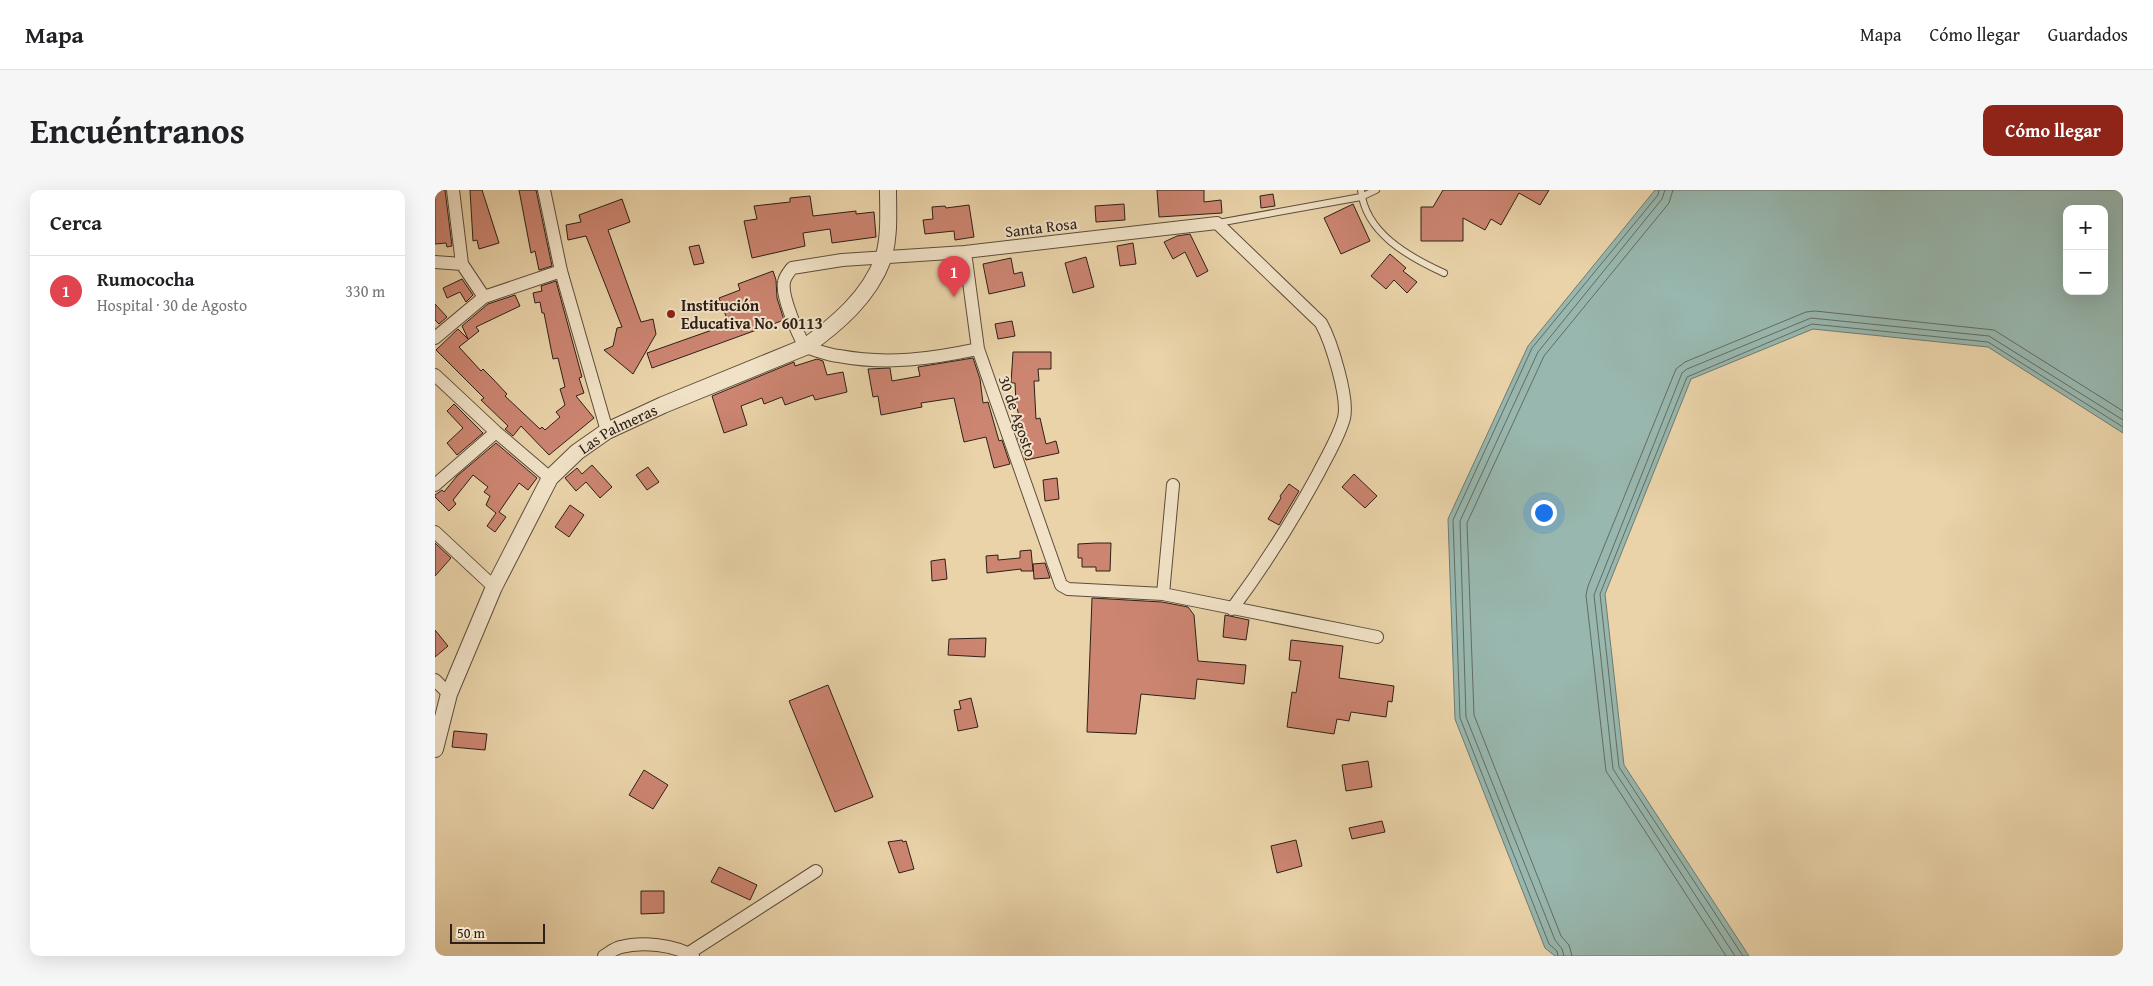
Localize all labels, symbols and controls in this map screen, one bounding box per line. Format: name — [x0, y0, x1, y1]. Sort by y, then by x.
text: Mapa — [25, 17, 84, 52]
text: Mapa — [1860, 21, 1902, 48]
text: Cómo llegar — [1930, 21, 2020, 48]
text: Guardados — [2048, 21, 2128, 48]
text: Encuéntranos — [30, 105, 245, 156]
button: Cómo llegar — [1983, 105, 2123, 156]
map controls — [2063, 205, 2108, 295]
button: + — [2063, 205, 2108, 250]
text: Cerca — [50, 207, 102, 238]
street label: Santa Rosa — [1004, 211, 1079, 243]
button: − — [2063, 250, 2108, 295]
pin: 1 — [938, 256, 970, 297]
text: Rumococha — [97, 265, 194, 293]
text: 1 — [62, 279, 70, 303]
text: 330 m — [345, 279, 385, 303]
text: Hospital · 30 de Agosto — [97, 293, 247, 317]
place label: Institución Educativa No. 60113 — [681, 293, 823, 335]
marker: Institución Educativa No. 60113 — [665, 308, 677, 320]
street label: 30 de Agosto — [993, 372, 1043, 460]
street label: Las Palmeras — [573, 397, 661, 460]
your location — [1531, 500, 1557, 526]
scale bar — [450, 921, 545, 944]
text: 50 m — [457, 923, 485, 943]

